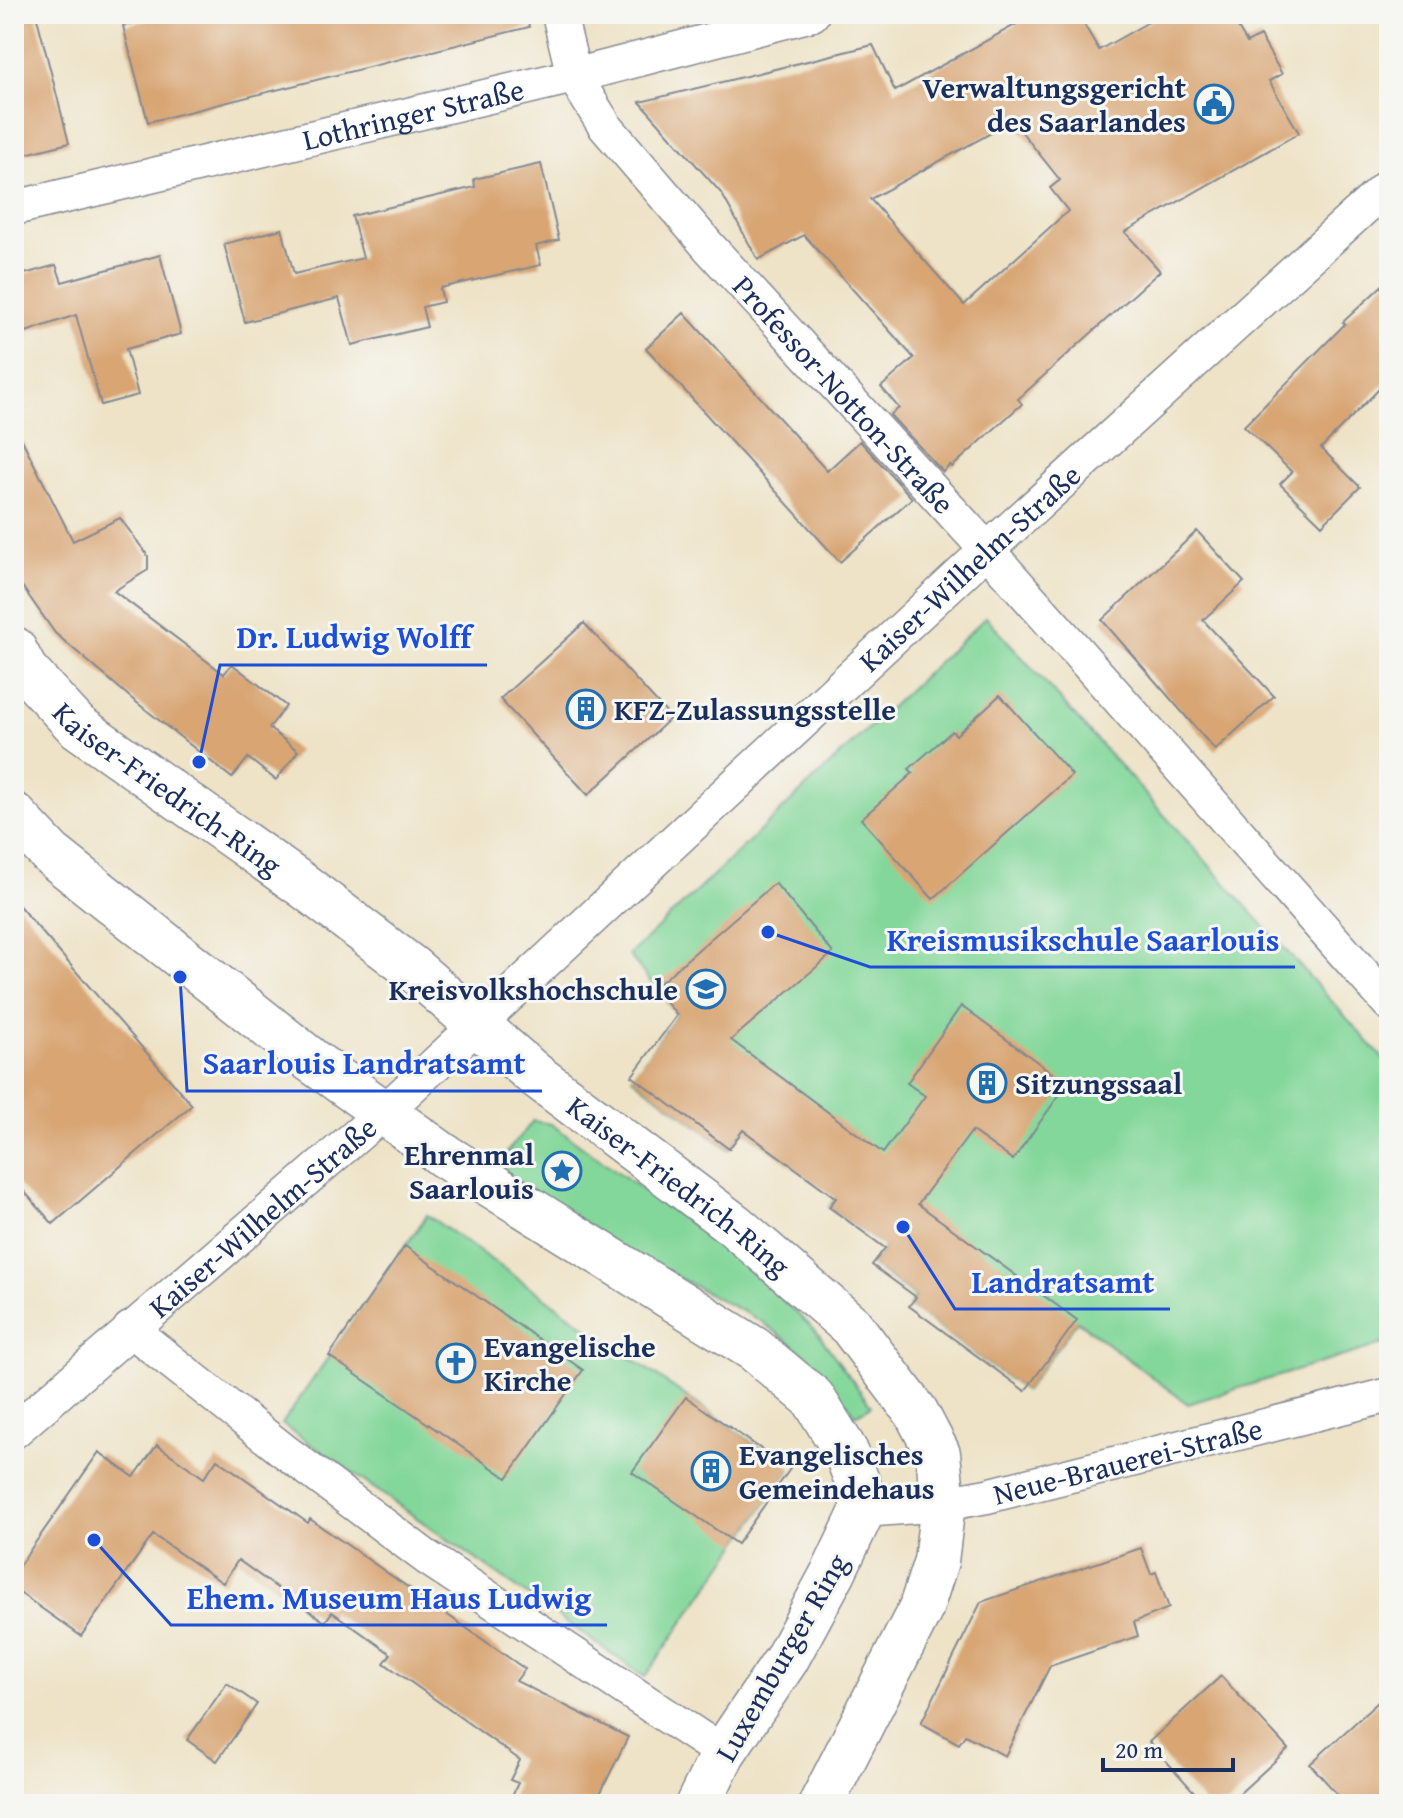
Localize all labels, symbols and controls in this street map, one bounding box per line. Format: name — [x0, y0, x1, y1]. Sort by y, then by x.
place label: Verwaltungsgericht des Saarlandes — [922, 65, 1187, 143]
street label: Lothringer Straße — [298, 67, 528, 161]
public building icon: Verwaltungsgericht des Saarlandes — [1193, 83, 1235, 125]
street label: Professor-Notton-Straße — [723, 265, 965, 524]
street label: Kaiser-Wilhelm-Straße — [848, 453, 1090, 681]
callout: Dr. Ludwig Wolff — [220, 609, 487, 665]
text: Dr. Ludwig Wolff — [237, 613, 475, 660]
place label: KFZ-Zulassungsstelle — [614, 687, 896, 731]
building icon: KFZ-Zulassungsstelle — [565, 688, 607, 730]
street label: Kaiser-Friedrich-Ring — [43, 692, 291, 886]
callout: Kreismusikschule Saarlouis — [870, 911, 1295, 967]
text: Kreismusikschule Saarlouis — [887, 916, 1279, 963]
place label: Kreisvolkshochschule — [389, 967, 678, 1011]
school or university icon: Kreisvolkshochschule — [685, 968, 727, 1010]
callout: Saarlouis Landratsamt — [187, 1035, 542, 1091]
text: Saarlouis Landratsamt — [202, 1039, 526, 1086]
place label: Sitzungssaal — [1015, 1061, 1182, 1105]
building icon: Sitzungssaal — [966, 1062, 1008, 1104]
street label: Kaiser-Friedrich-Ring — [558, 1084, 801, 1287]
street label: Kaiser-Wilhelm-Straße — [139, 1106, 386, 1328]
place label: Ehrenmal Saarlouis — [404, 1132, 534, 1210]
place icon: Ehrenmal Saarlouis — [541, 1150, 583, 1192]
callout: Landratsamt — [955, 1253, 1170, 1309]
text: Landratsamt — [972, 1258, 1154, 1305]
place label: Evangelische Kirche — [484, 1324, 656, 1402]
church icon: Evangelische Kirche — [435, 1342, 477, 1384]
street label: Neue-Brauerei-Straße — [989, 1406, 1267, 1516]
place label: Evangelisches Gemeindehaus — [739, 1432, 935, 1510]
building icon: Evangelisches Gemeindehaus — [690, 1450, 732, 1492]
street label: Luxemburger Ring — [703, 1545, 859, 1769]
callout: Ehem. Museum Haus Ludwig — [171, 1569, 607, 1625]
text: Ehem. Museum Haus Ludwig — [187, 1574, 591, 1621]
scale bar — [1103, 1722, 1233, 1772]
text: 20 m — [1115, 1732, 1163, 1767]

